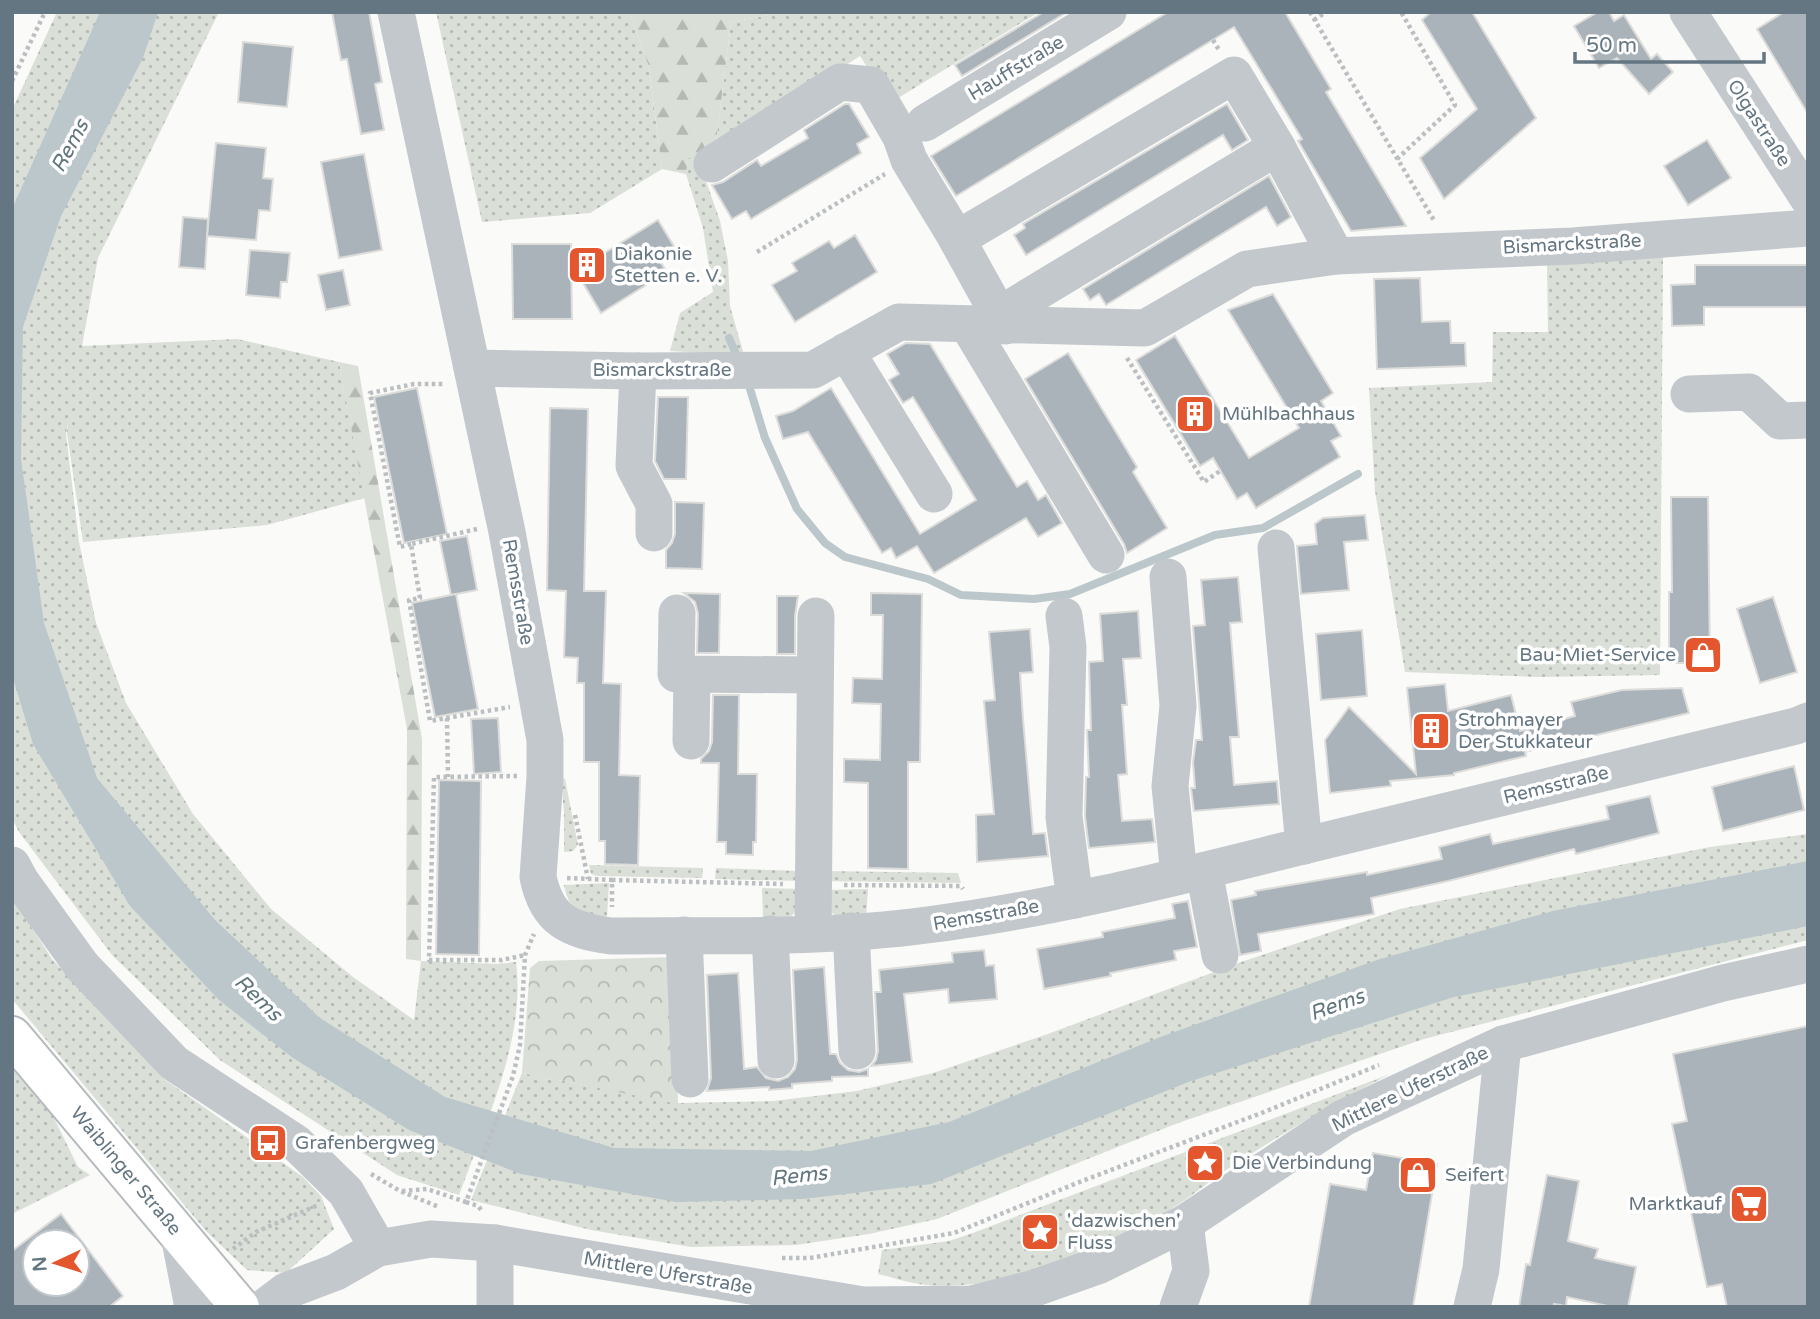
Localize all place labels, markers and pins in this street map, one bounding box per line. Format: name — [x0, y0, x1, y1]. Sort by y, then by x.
place label: Diakonie Stetten e. V. — [614, 243, 722, 287]
building icon: Diakonie Stetten e. V. — [566, 244, 608, 286]
building icon: Mühlbachhaus — [1174, 393, 1216, 435]
place label: Mühlbachhaus — [1222, 403, 1355, 425]
shop icon: Bau-Miet-Service — [1682, 634, 1724, 676]
place label: Bau-Miet-Service — [1519, 644, 1676, 666]
place label: Strohmayer Der Stukkateur — [1458, 709, 1593, 753]
building icon: Strohmayer Der Stukkateur — [1410, 710, 1452, 752]
bus stop icon: Grafenbergweg — [247, 1122, 289, 1164]
place label: Grafenbergweg — [295, 1132, 436, 1154]
place icon: Die Verbindung — [1184, 1142, 1226, 1184]
place label: Die Verbindung — [1232, 1152, 1372, 1174]
shop icon: Seifert — [1397, 1154, 1439, 1196]
place label: Seifert — [1445, 1164, 1504, 1186]
supermarket icon: Marktkauf — [1728, 1183, 1770, 1225]
place label: Marktkauf — [1628, 1193, 1723, 1215]
place label: 'dazwischen' Fluss — [1067, 1210, 1181, 1254]
place icon: 'dazwischen' Fluss — [1019, 1211, 1061, 1253]

